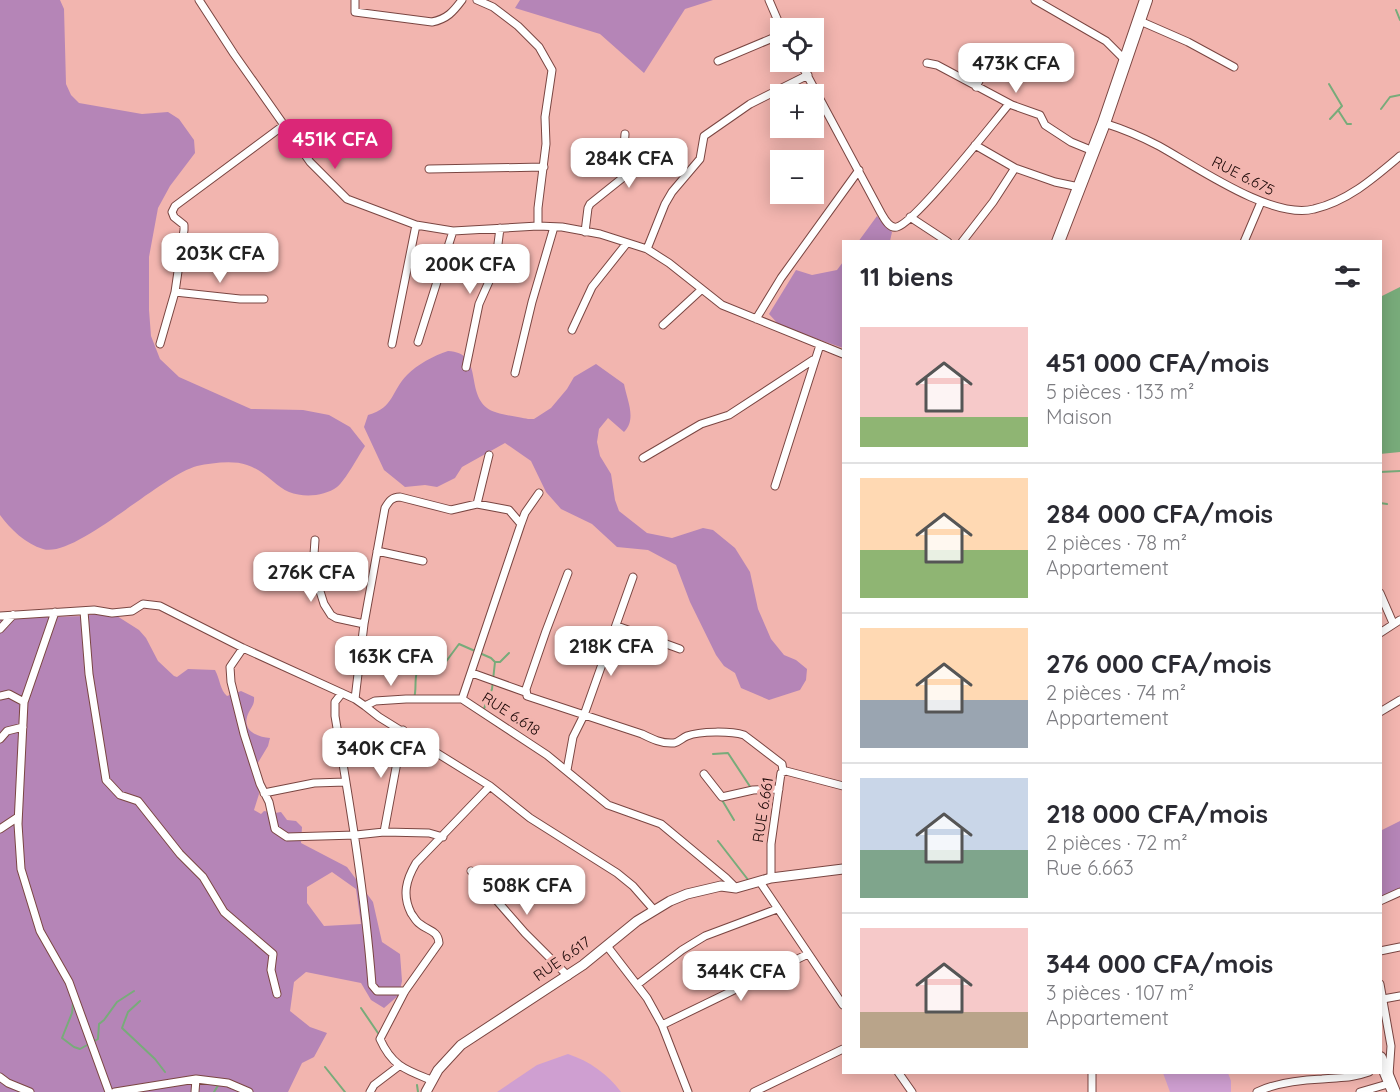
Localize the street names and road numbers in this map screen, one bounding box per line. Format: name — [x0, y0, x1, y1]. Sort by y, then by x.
street label: RUE 6.675 — [1209, 152, 1278, 199]
street label: RUE 6.618 — [479, 688, 544, 739]
street label: RUE 6.661 — [748, 776, 777, 844]
street label: RUE 6.617 — [530, 932, 594, 985]

